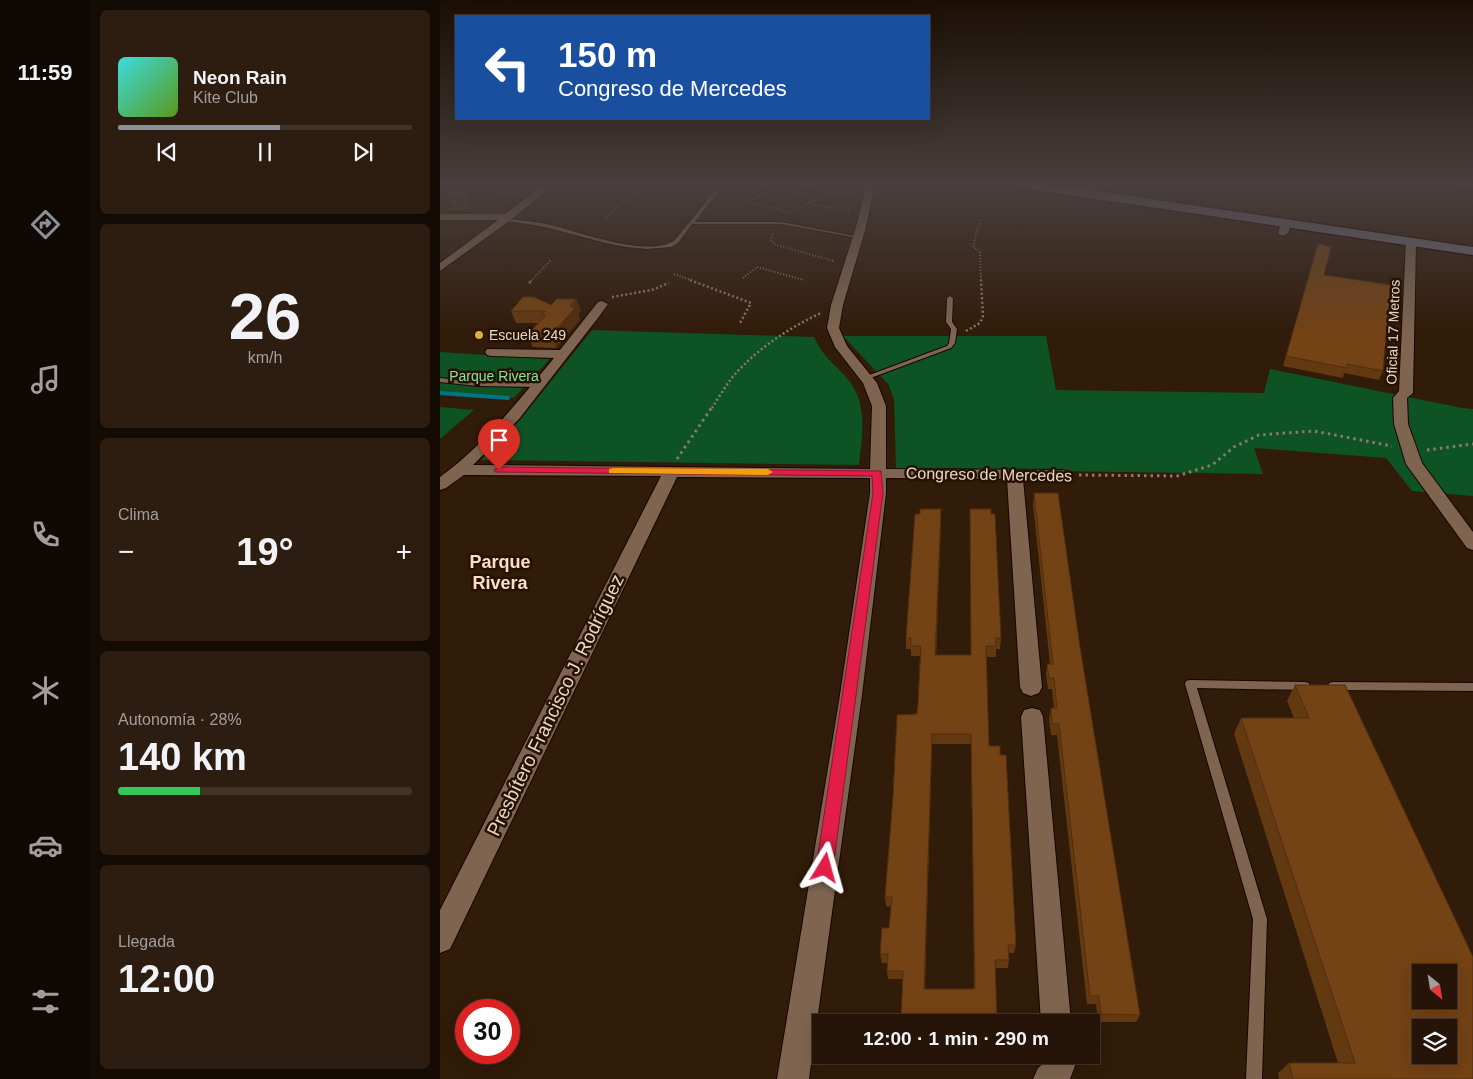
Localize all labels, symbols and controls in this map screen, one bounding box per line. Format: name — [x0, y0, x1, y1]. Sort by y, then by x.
icon: left — [475, 35, 540, 100]
text: 150 m — [558, 35, 657, 74]
text: 11:59 — [17, 60, 73, 85]
text: Neon Rain — [193, 67, 287, 88]
text: Congreso de Mercedes — [558, 76, 787, 101]
text: Kite Club — [193, 89, 258, 106]
icon: previous — [153, 138, 181, 166]
icon: pause — [251, 138, 279, 166]
icon: next — [349, 138, 377, 166]
icon: directions — [28, 207, 63, 242]
street label: Oficial 17 Metros — [1383, 279, 1403, 385]
text: 26 — [229, 280, 301, 353]
place label: Escuela 249 — [489, 327, 566, 343]
marker: Escuela 249 — [473, 329, 485, 341]
text: km/h — [248, 349, 282, 366]
icon: music — [28, 362, 63, 397]
park label: Parque Rivera — [449, 368, 539, 384]
pin — [478, 419, 520, 470]
icon: arrive — [485, 426, 513, 454]
street label: Congreso de Mercedes — [906, 465, 1072, 484]
text: Clima — [118, 506, 159, 523]
icon: phone — [28, 517, 63, 552]
text: 19° — [236, 531, 294, 573]
text: − — [118, 536, 134, 567]
text: + — [396, 536, 412, 567]
district label: Parque Rivera — [469, 552, 531, 593]
street label: Presbítero Francisco J. Rodríguez — [483, 571, 628, 839]
icon: climate — [28, 673, 63, 708]
text: Autonomía · 28% — [118, 711, 242, 728]
text: 140 km — [118, 736, 247, 778]
icon: car — [28, 828, 63, 863]
position arrow — [798, 841, 850, 893]
text: Llegada — [118, 933, 175, 950]
text: 12:00 — [118, 958, 215, 1000]
north arrow — [1412, 964, 1458, 1009]
map controls — [1412, 964, 1457, 1064]
icon: filters — [28, 984, 63, 1019]
speed limit sign: 30 — [455, 999, 520, 1064]
button: layers — [1412, 1019, 1457, 1064]
text: 12:00 · 1 min · 290 m — [863, 1028, 1049, 1049]

